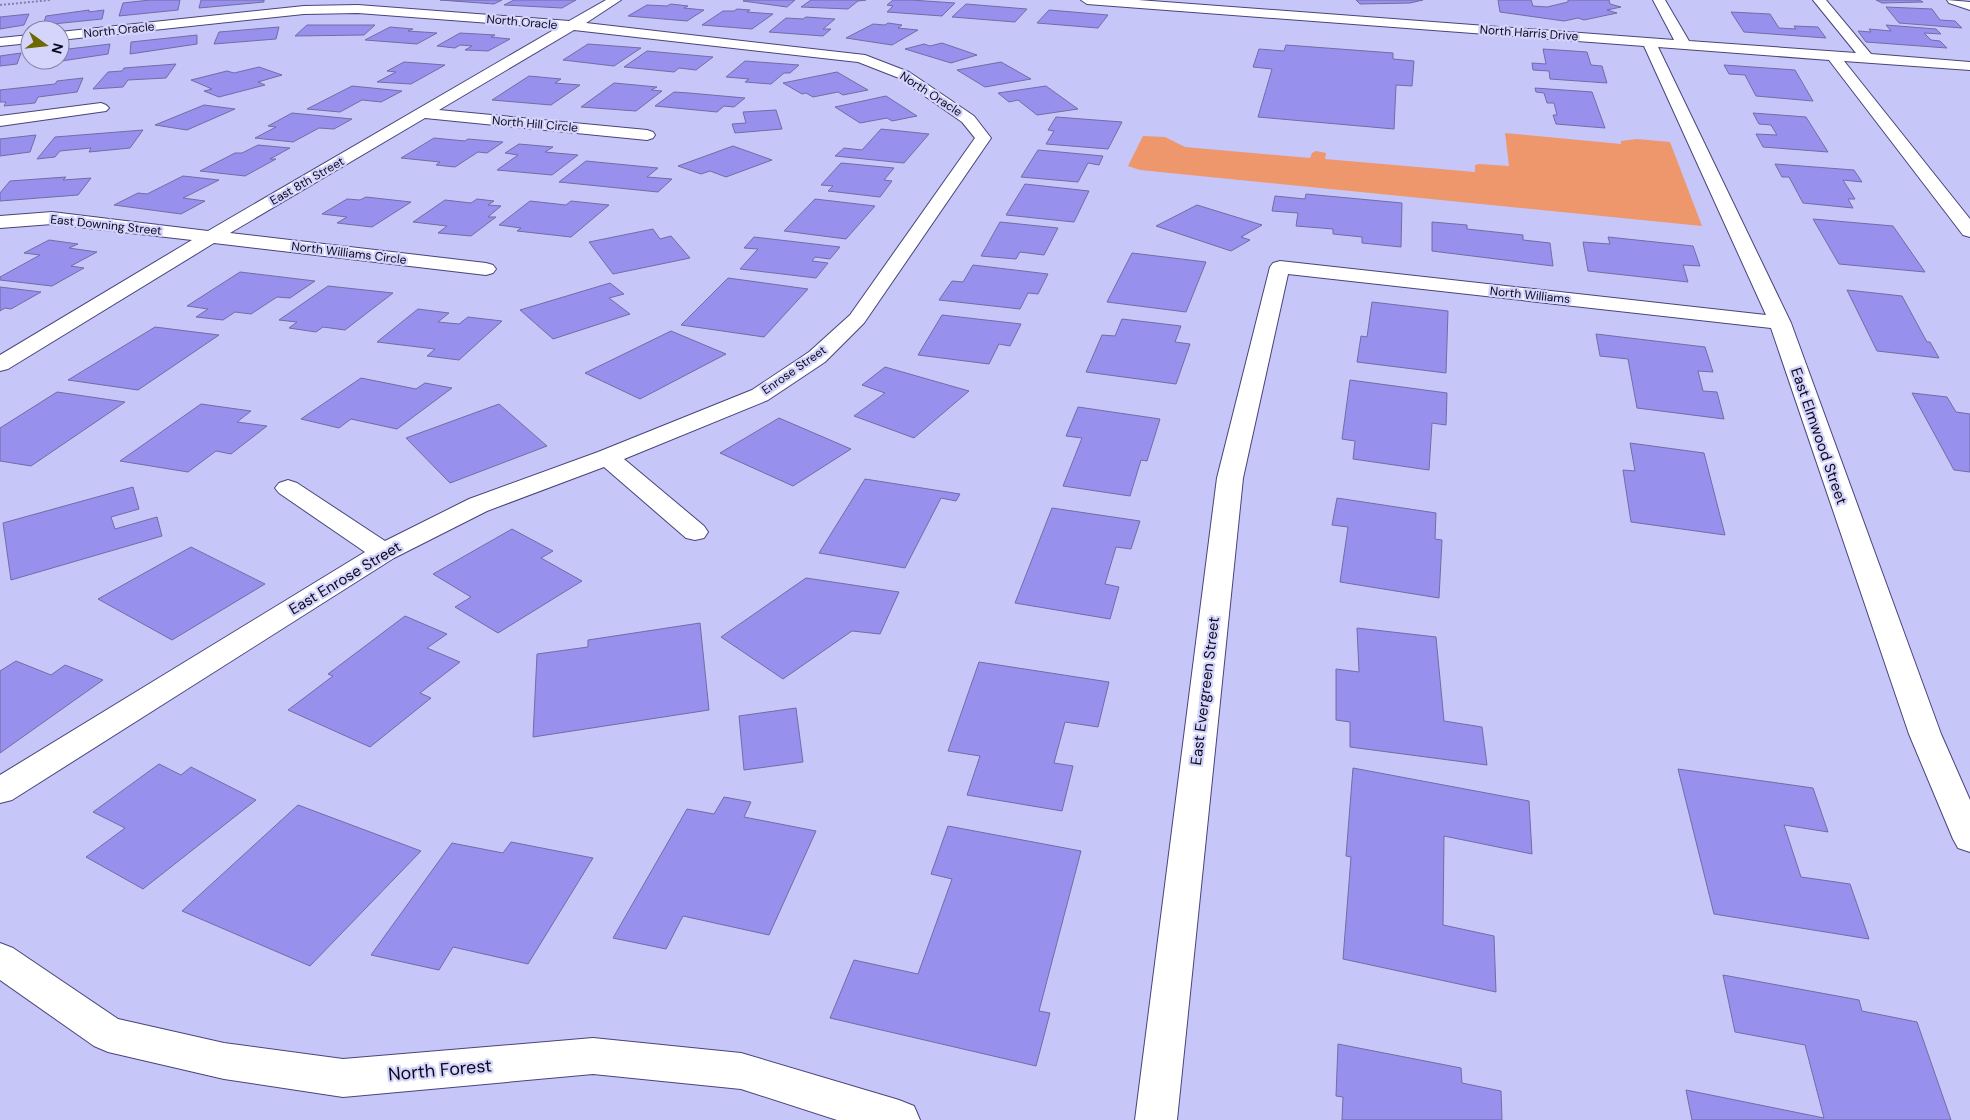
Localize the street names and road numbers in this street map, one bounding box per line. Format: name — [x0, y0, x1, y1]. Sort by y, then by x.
street label: North Oracle — [486, 11, 558, 33]
street label: North Oracle — [83, 18, 155, 42]
street label: North Harris Drive — [1479, 22, 1579, 44]
street label: North Oracle — [897, 68, 965, 120]
street label: North Hill Circle — [491, 112, 579, 136]
street label: East 8th Street — [267, 153, 347, 209]
street label: East Downing Street — [50, 211, 163, 239]
street label: North Williams Circle — [291, 238, 408, 268]
street label: North Williams — [1489, 283, 1571, 307]
street label: Enrose Street — [759, 342, 830, 398]
street label: East Elmwood Street — [1786, 365, 1852, 507]
street label: East Enrose Street — [285, 537, 405, 619]
street label: East Evergreen Street — [1186, 616, 1224, 766]
street label: North Forest — [387, 1054, 493, 1086]

